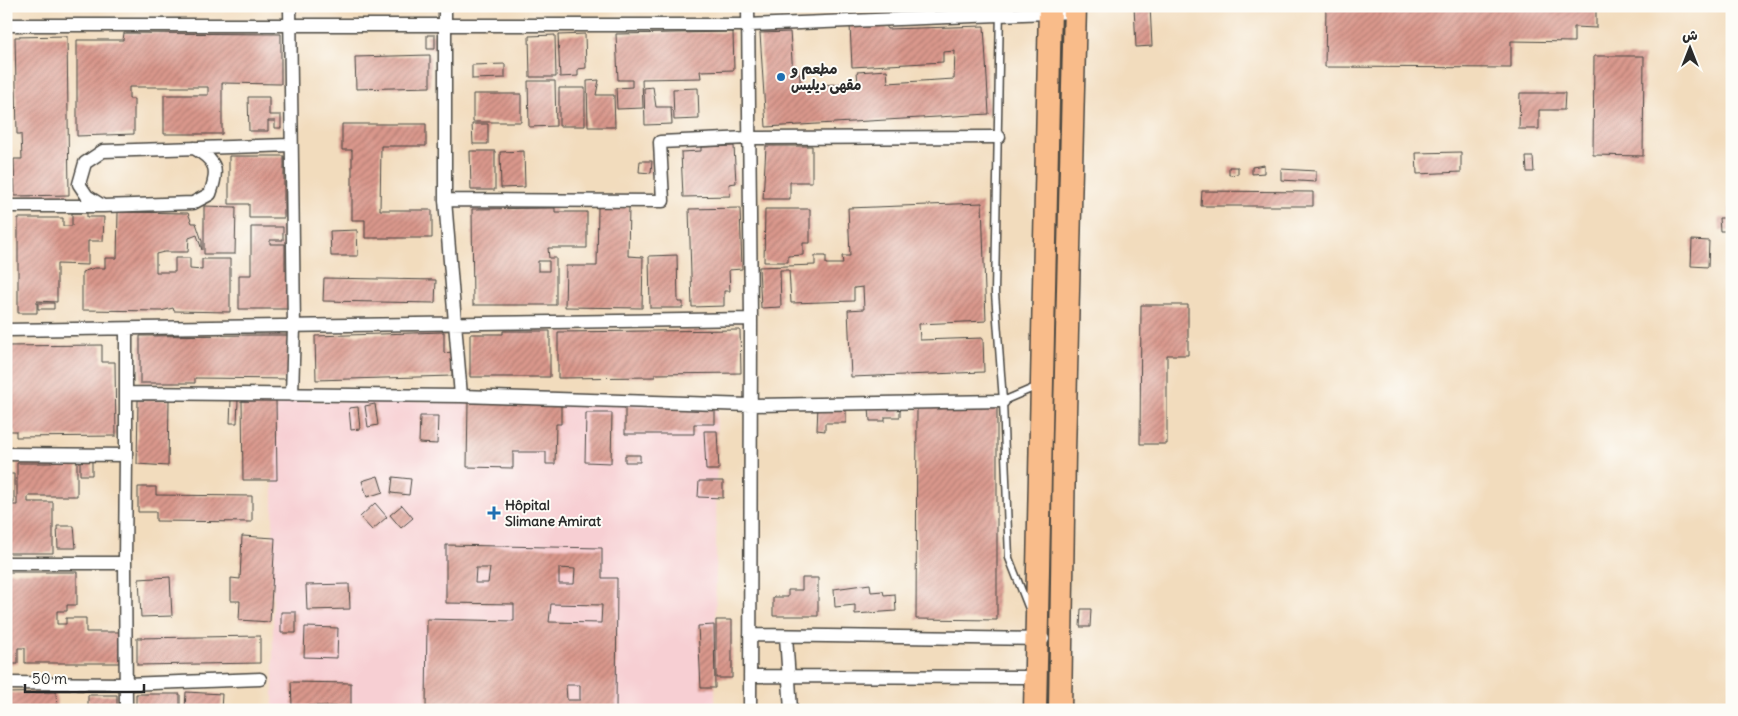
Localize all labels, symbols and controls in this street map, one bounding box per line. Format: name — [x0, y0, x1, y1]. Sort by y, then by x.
north arrow — [1666, 22, 1716, 72]
text: ش — [1682, 26, 1698, 44]
place label: مطعم و مقهى ديليس — [790, 60, 862, 94]
marker: مطعم و مقهى ديليس — [775, 71, 787, 83]
place label: Hôpital Slimane Amirat — [505, 496, 601, 530]
marker: Hôpital Slimane Amirat — [487, 506, 501, 520]
scale bar — [25, 661, 144, 693]
text: 50 m — [32, 669, 67, 688]

